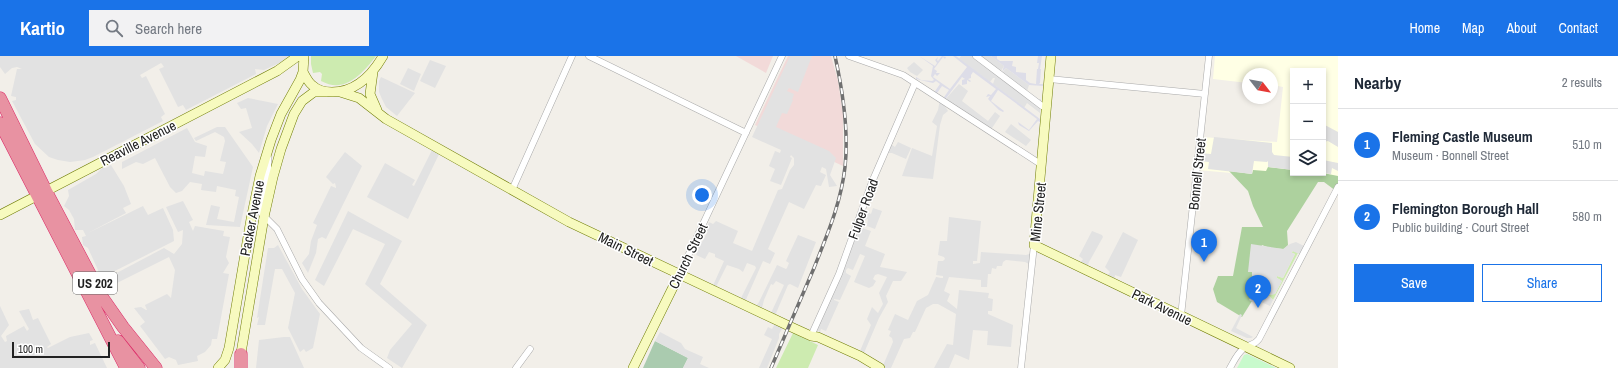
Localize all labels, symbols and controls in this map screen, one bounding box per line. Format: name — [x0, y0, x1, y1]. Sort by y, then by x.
search box — [89, 10, 369, 46]
text: Kartio — [20, 15, 65, 41]
icon: search — [103, 17, 125, 39]
text: Search here — [135, 18, 202, 39]
text: Home — [1409, 19, 1440, 37]
text: Map — [1462, 19, 1484, 37]
text: About — [1506, 19, 1536, 37]
text: Contact — [1558, 19, 1598, 37]
north arrow — [1242, 68, 1278, 104]
map controls — [1290, 68, 1326, 176]
button: + — [1290, 68, 1326, 104]
text: Nearby — [1354, 71, 1401, 94]
text: 2 results — [1562, 74, 1602, 91]
button: − — [1290, 104, 1326, 140]
street label: Reaville Avenue — [97, 116, 179, 170]
text: Fleming Castle Museum — [1392, 126, 1533, 147]
text: 1 — [1364, 136, 1370, 153]
text: 510 m — [1572, 136, 1602, 153]
street label: Bonnell Street — [1184, 137, 1210, 211]
button: layers — [1290, 140, 1326, 176]
text: Museum · Bonnell Street — [1392, 147, 1509, 164]
street label: Fulper Road — [844, 176, 882, 242]
street label: Packer Avenue — [236, 178, 268, 258]
street label: Mine Street — [1026, 182, 1050, 242]
your location — [692, 185, 712, 205]
text: Flemington Borough Hall — [1392, 198, 1539, 219]
text: 2 — [1364, 208, 1370, 225]
text: 580 m — [1572, 208, 1602, 225]
text: Public building · Court Street — [1392, 219, 1529, 236]
street label: Church Street — [664, 220, 712, 292]
street label: Main Street — [595, 228, 657, 270]
pin: 1 — [1191, 229, 1217, 262]
button: Save — [1354, 264, 1474, 302]
button: Share — [1482, 264, 1602, 302]
road number: US 202 — [73, 272, 117, 294]
pin: 2 — [1245, 275, 1271, 308]
street label: Park Avenue — [1129, 285, 1195, 329]
scale bar — [12, 340, 110, 359]
text: 100 m — [18, 342, 43, 356]

